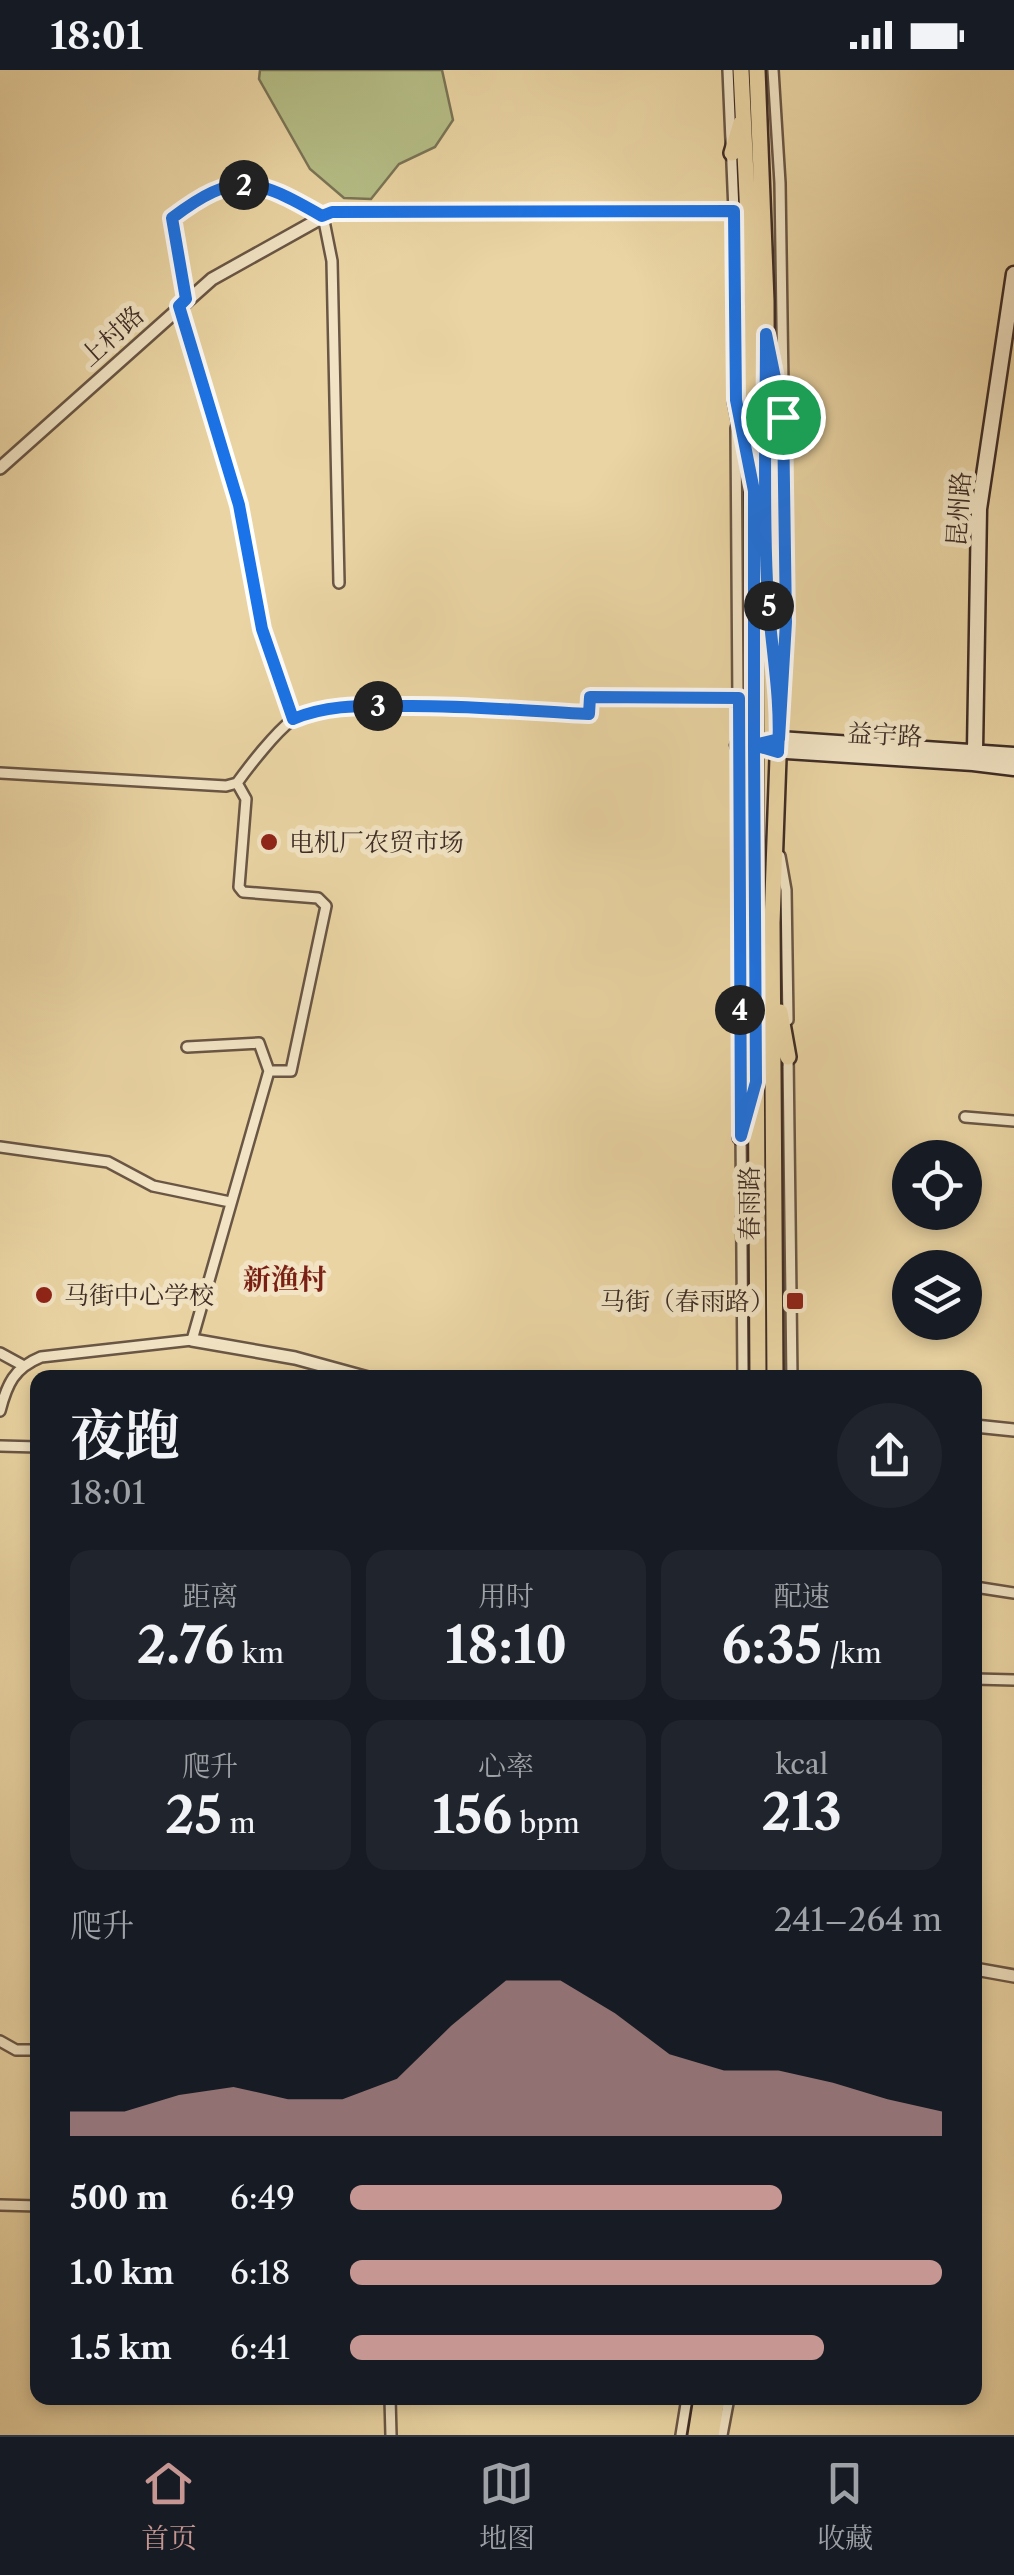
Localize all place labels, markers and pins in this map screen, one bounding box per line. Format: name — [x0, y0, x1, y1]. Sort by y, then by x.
pin: 2 — [219, 160, 269, 210]
pin — [741, 375, 826, 460]
pin: 5 — [744, 581, 794, 631]
pin: 3 — [353, 681, 403, 731]
place label: 电机厂农贸市场 — [289, 827, 464, 858]
marker: 电机厂农贸市场 — [258, 831, 280, 853]
pin: 4 — [715, 985, 765, 1035]
place label: 马街中心学校 — [64, 1280, 214, 1311]
marker: 马街中心学校 — [33, 1284, 55, 1306]
place label: 马街（春雨路） — [600, 1286, 775, 1317]
marker: 马街（春雨路） — [784, 1290, 806, 1312]

